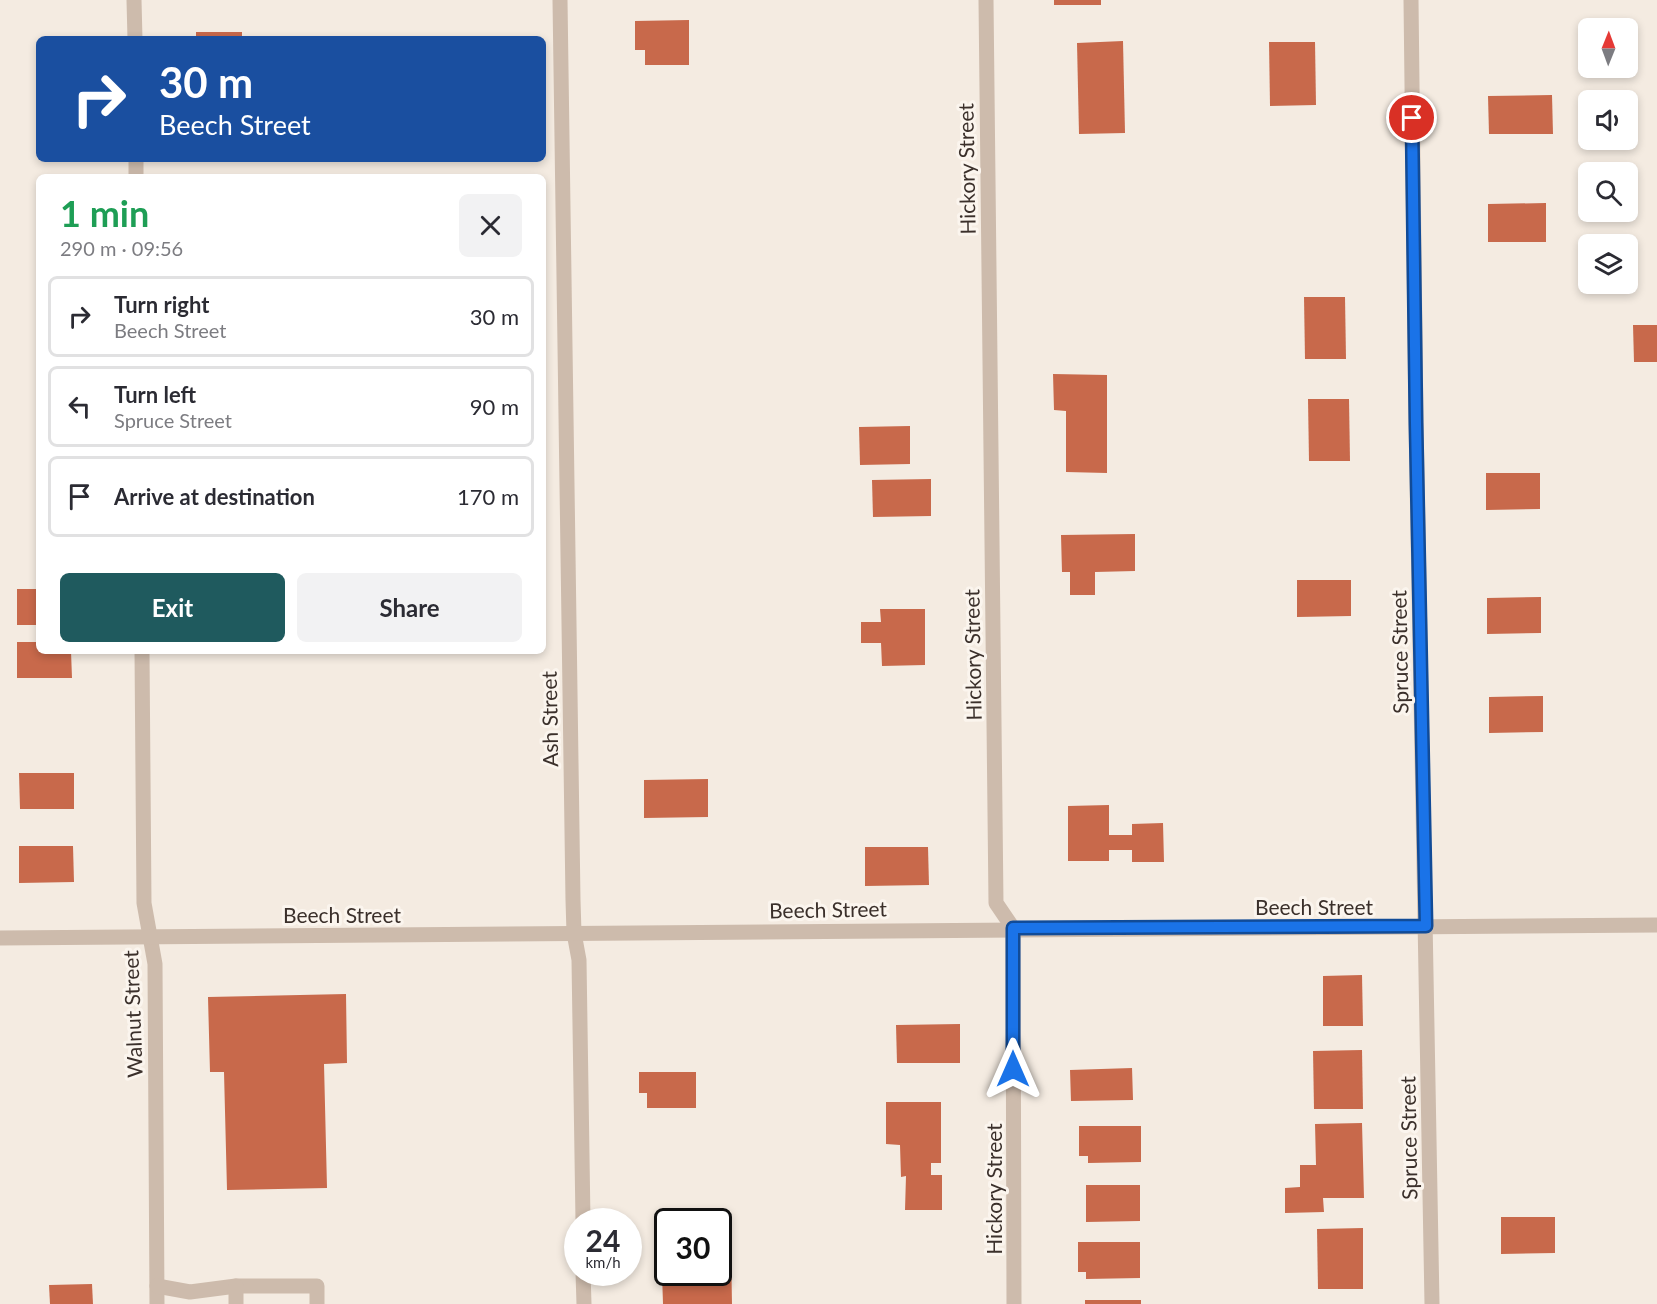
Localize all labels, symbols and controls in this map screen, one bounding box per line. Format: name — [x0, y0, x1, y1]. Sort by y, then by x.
north arrow — [1578, 18, 1638, 78]
map controls — [1578, 18, 1638, 294]
text: 30 m — [159, 57, 253, 107]
icon: right — [60, 60, 138, 138]
button: sound — [1578, 90, 1638, 150]
pin — [1386, 92, 1437, 143]
icon: arrive — [1395, 101, 1428, 134]
street label: Hickory Street — [952, 103, 980, 235]
text: Beech Street — [159, 108, 311, 141]
button: search — [1578, 162, 1638, 222]
text: 1 min — [60, 191, 149, 235]
button: close — [459, 194, 522, 257]
button: layers — [1578, 234, 1638, 294]
text: 290 m · 09:56 — [60, 236, 183, 260]
text: Turn right — [114, 291, 209, 318]
icon: right — [63, 300, 96, 333]
text: 30 m — [470, 303, 519, 330]
text: Beech Street — [114, 318, 226, 342]
text: Turn left — [114, 381, 196, 408]
icon: left — [63, 390, 96, 423]
text: 90 m — [470, 393, 519, 420]
text: Spruce Street — [114, 408, 232, 432]
icon: arrive — [63, 480, 96, 513]
text: Arrive at destination — [114, 483, 315, 510]
text: 170 m — [457, 483, 519, 510]
button: Exit — [60, 573, 285, 642]
button: Share — [297, 573, 522, 642]
street label: Hickory Street — [958, 589, 986, 721]
street label: Spruce Street — [1385, 589, 1413, 714]
street label: Ash Street — [536, 670, 562, 767]
street label: Beech Street — [1255, 894, 1373, 919]
street label: Beech Street — [769, 895, 888, 923]
street label: Beech Street — [283, 902, 401, 927]
street label: Walnut Street — [117, 949, 147, 1078]
position arrow — [981, 1037, 1045, 1101]
street label: Spruce Street — [1394, 1075, 1422, 1200]
street label: Hickory Street — [981, 1123, 1006, 1255]
speed limit sign: 30 — [654, 1208, 732, 1286]
text: 24 — [586, 1222, 620, 1258]
text: km/h — [585, 1253, 621, 1271]

